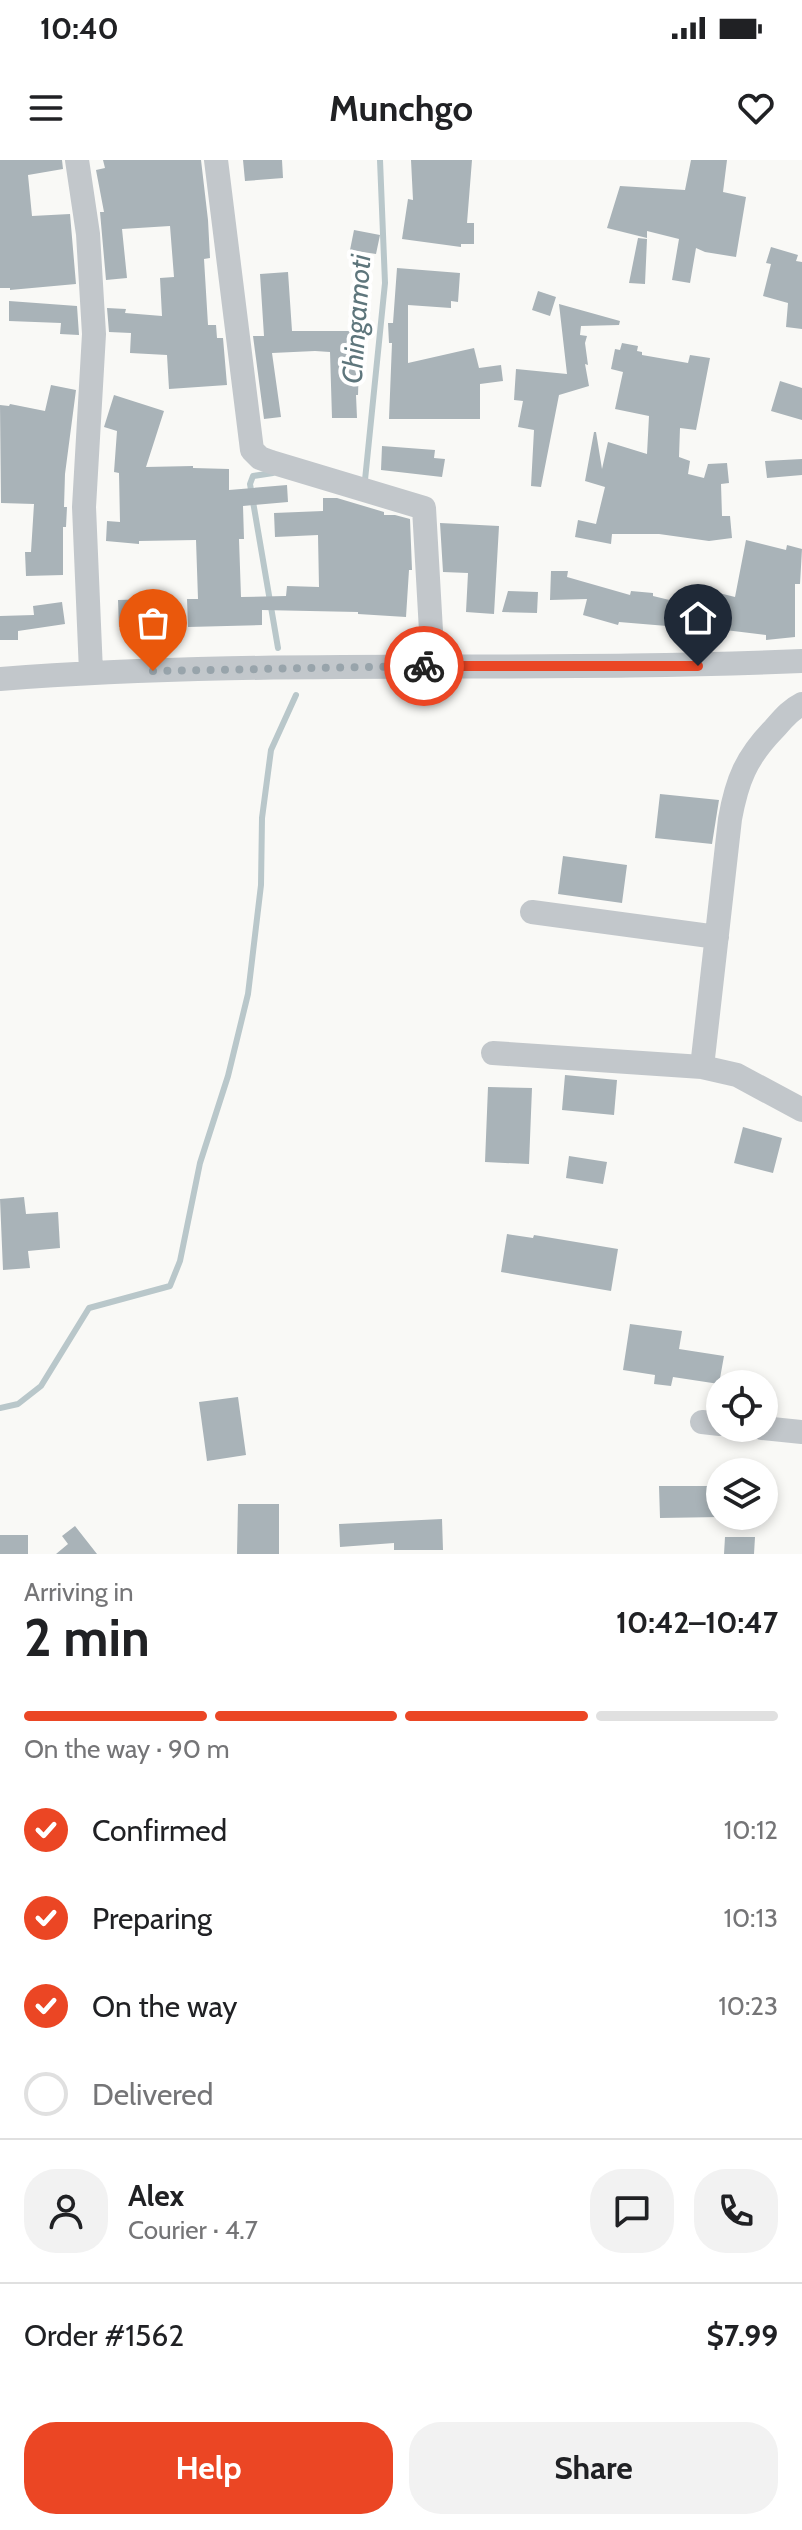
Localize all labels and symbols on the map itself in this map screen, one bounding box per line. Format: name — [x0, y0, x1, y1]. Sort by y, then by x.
water label: Chingamoti — [335, 252, 378, 385]
pin — [664, 584, 732, 666]
pin — [119, 589, 187, 671]
courier — [384, 626, 464, 706]

